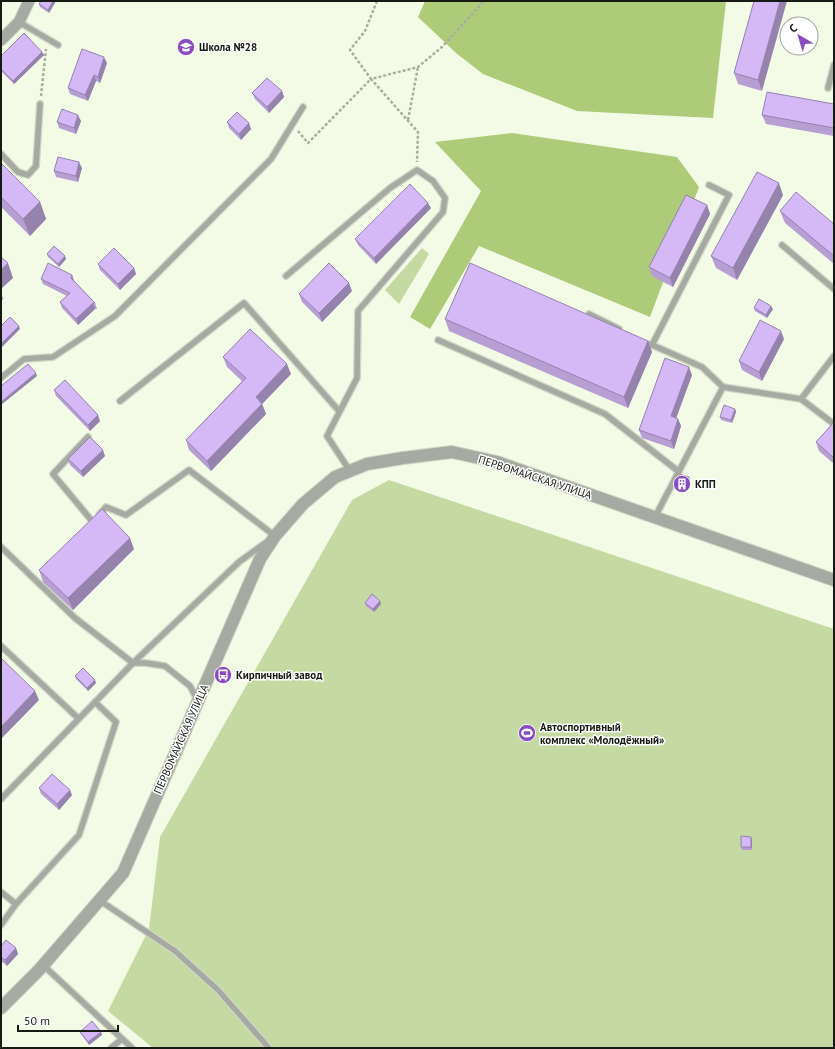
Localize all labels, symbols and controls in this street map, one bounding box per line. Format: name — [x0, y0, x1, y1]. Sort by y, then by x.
north arrow — [779, 16, 819, 56]
text: С — [786, 21, 800, 36]
school or university icon: Школа №28 — [176, 37, 196, 57]
place label: Школа №28 — [199, 40, 257, 54]
street label: ПЕРВОМАЙСКАЯ УЛИЦА — [477, 452, 594, 502]
building icon: КПП — [672, 474, 692, 494]
place label: КПП — [695, 477, 716, 491]
bus stop icon: Кирпичный завод — [213, 665, 233, 685]
place label: Кирпичный завод — [236, 668, 323, 682]
street label: ПЕРВОМАЙСКАЯ УЛИЦА — [151, 682, 212, 796]
place label: Автоспортивный комплекс «Молодёжный» — [540, 720, 665, 747]
sports icon: Автоспортивный комплекс «Молодёжный» — [517, 723, 537, 743]
scale bar — [18, 1007, 118, 1033]
text: 50 m — [24, 1013, 50, 1028]

